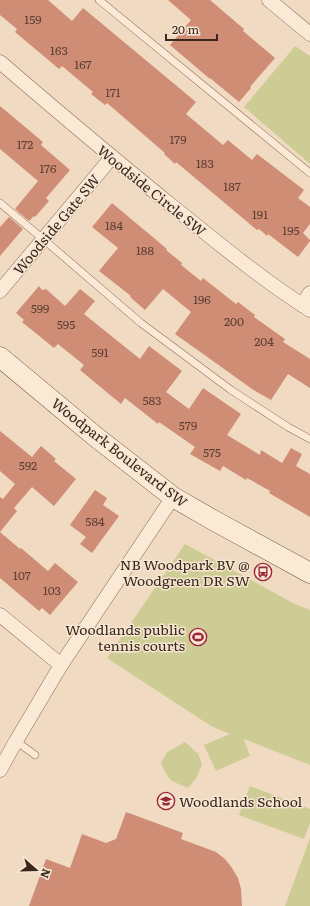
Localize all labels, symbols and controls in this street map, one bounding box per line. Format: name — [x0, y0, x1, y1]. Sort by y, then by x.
house number: 159 — [24, 10, 42, 28]
scale bar — [166, 16, 217, 42]
text: 20 m — [172, 20, 199, 38]
house number: 163 — [50, 41, 68, 59]
house number: 167 — [74, 55, 92, 73]
house number: 171 — [105, 83, 121, 101]
house number: 179 — [170, 130, 186, 148]
house number: 172 — [17, 135, 33, 153]
street label: Woodside Circle SW — [93, 140, 211, 240]
house number: 183 — [196, 154, 214, 172]
house number: 176 — [39, 159, 57, 177]
street label: Woodside Gate SW — [8, 170, 104, 278]
house number: 187 — [223, 177, 241, 195]
house number: 191 — [252, 205, 268, 223]
house number: 184 — [105, 216, 123, 234]
house number: 195 — [282, 221, 300, 239]
house number: 188 — [136, 241, 154, 259]
house number: 196 — [193, 290, 211, 308]
house number: 599 — [31, 299, 49, 317]
house number: 200 — [224, 312, 244, 330]
house number: 595 — [57, 315, 75, 333]
house number: 204 — [254, 332, 274, 350]
house number: 591 — [91, 343, 109, 361]
house number: 583 — [142, 391, 162, 409]
street label: Woodpark Boulevard SW — [48, 393, 192, 511]
house number: 579 — [179, 416, 197, 434]
house number: 575 — [203, 443, 221, 461]
house number: 592 — [19, 456, 37, 474]
house number: 584 — [85, 512, 105, 530]
place label: NB Woodpark BV @ Woodgreen DR SW — [120, 554, 250, 590]
bus stop icon: NB Woodpark BV @ Woodgreen DR SW — [253, 562, 273, 582]
house number: 107 — [13, 566, 31, 584]
house number: 103 — [43, 581, 61, 599]
place label: Woodlands public tennis courts — [65, 619, 185, 655]
sports icon: Woodlands public tennis courts — [188, 627, 208, 647]
school or university icon: Woodlands School — [156, 791, 176, 811]
place label: Woodlands School — [179, 791, 303, 811]
north arrow — [16, 850, 56, 890]
text: N — [37, 867, 55, 881]

